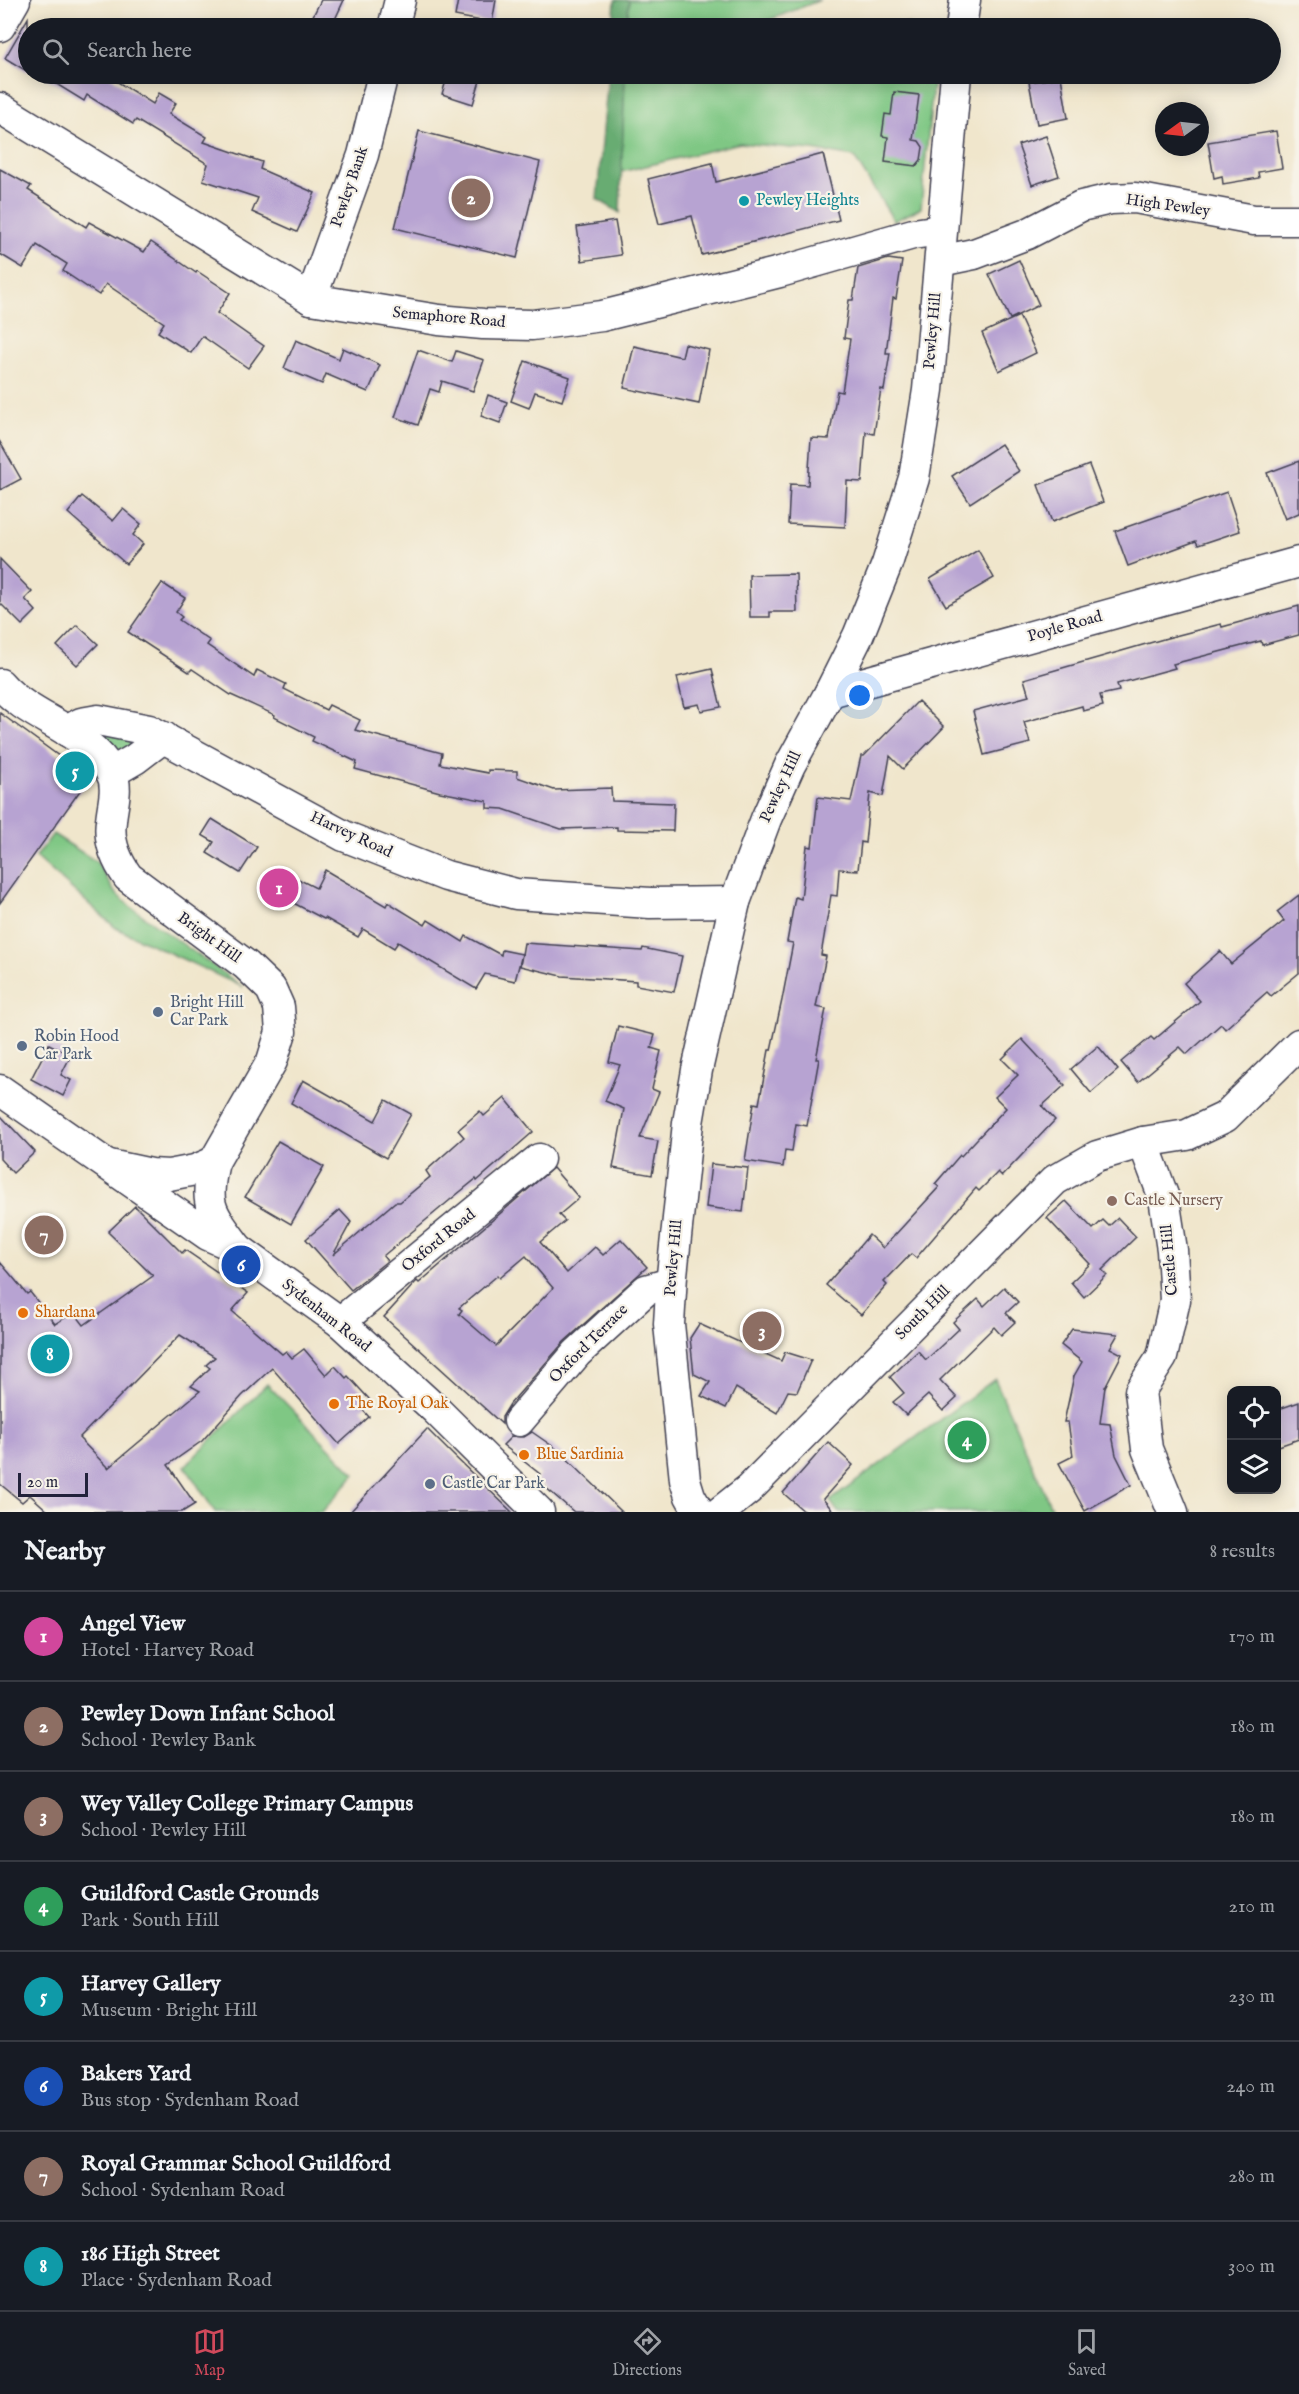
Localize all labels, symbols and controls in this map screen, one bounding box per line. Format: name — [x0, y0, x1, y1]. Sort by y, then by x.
search box — [18, 18, 1281, 84]
icon: search — [39, 35, 72, 68]
text: Search here — [87, 37, 192, 65]
north arrow — [1155, 102, 1209, 156]
street label: Pewley Bank — [327, 143, 373, 230]
pin: 2 — [452, 176, 490, 220]
street label: High Pewley — [1124, 190, 1212, 222]
place label: Pewley Heights — [756, 191, 860, 211]
marker: Pewley Heights — [737, 194, 751, 208]
street label: Pewley Hill — [920, 291, 946, 370]
street label: Semaphore Road — [392, 303, 507, 333]
street label: Poyle Road — [1025, 607, 1105, 647]
your location — [845, 681, 874, 710]
street label: Pewley Hill — [756, 747, 807, 826]
pin: 5 — [56, 748, 94, 794]
street label: Harvey Road — [307, 807, 396, 863]
pin: 1 — [260, 866, 298, 910]
street label: Bright Hill — [173, 908, 245, 968]
place label: Bright Hill Car Park — [170, 993, 244, 1031]
marker: Bright Hill Car Park — [151, 1005, 165, 1019]
place label: Robin Hood Car Park — [34, 1027, 119, 1065]
marker: Robin Hood Car Park — [15, 1039, 29, 1053]
place label: Castle Nursery — [1124, 1191, 1223, 1211]
marker: Castle Nursery — [1105, 1194, 1119, 1208]
street label: Oxford Road — [398, 1205, 480, 1277]
pin: 7 — [24, 1212, 63, 1258]
street label: Pewley Hill — [661, 1218, 687, 1297]
street label: Castle Hill — [1157, 1223, 1183, 1296]
pin: 6 — [222, 1242, 260, 1288]
street label: Sydenham Road — [278, 1275, 375, 1357]
street label: South Hill — [891, 1281, 955, 1345]
street label: Oxford Terrace — [545, 1300, 633, 1388]
place label: Shardana — [35, 1303, 95, 1323]
marker: Shardana — [16, 1306, 30, 1320]
pin: 3 — [742, 1308, 782, 1354]
pin: 8 — [31, 1332, 70, 1376]
map controls — [1227, 1386, 1281, 1494]
button: locate — [1227, 1386, 1281, 1440]
place label: The Royal Oak — [346, 1394, 449, 1414]
marker: The Royal Oak — [327, 1397, 341, 1411]
pin: 4 — [948, 1418, 986, 1462]
button: layers — [1227, 1440, 1281, 1494]
place label: Blue Sardinia — [536, 1445, 624, 1465]
marker: Blue Sardinia — [517, 1448, 531, 1462]
scale bar — [18, 1470, 88, 1498]
text: 20 m — [27, 1473, 58, 1493]
place label: Castle Car Park — [442, 1474, 545, 1494]
marker: Castle Car Park — [423, 1477, 437, 1491]
text: Nearby — [24, 1535, 105, 1568]
text: 8 results — [1209, 1539, 1275, 1564]
text: Angel View — [81, 1610, 185, 1638]
text: 1 — [40, 1624, 47, 1649]
text: 170 m — [1229, 1624, 1275, 1649]
text: Hotel · Harvey Road — [81, 1638, 254, 1663]
text: Pewley Down Infant School — [81, 1700, 334, 1728]
text: 2 — [39, 1714, 48, 1739]
text: 180 m — [1230, 1714, 1275, 1739]
text: School · Pewley Bank — [81, 1728, 256, 1753]
text: Wey Valley College Primary Campus — [81, 1790, 413, 1818]
text: 3 — [40, 1804, 47, 1829]
text: 180 m — [1230, 1804, 1275, 1829]
text: School · Pewley Hill — [81, 1818, 246, 1843]
text: Guildford Castle Grounds — [81, 1880, 319, 1908]
text: 4 — [39, 1894, 48, 1919]
text: 210 m — [1229, 1894, 1275, 1919]
text: Park · South Hill — [81, 1908, 219, 1933]
text: Harvey Gallery — [81, 1970, 221, 1998]
text: 5 — [40, 1984, 47, 2009]
text: 230 m — [1229, 1984, 1275, 2009]
text: Museum · Bright Hill — [81, 1998, 257, 2023]
text: Bakers Yard — [81, 2060, 191, 2088]
text: 6 — [39, 2074, 48, 2099]
text: 240 m — [1226, 2074, 1275, 2099]
text: Bus stop · Sydenham Road — [81, 2088, 299, 2113]
text: Royal Grammar School Guildford — [81, 2150, 390, 2178]
text: 7 — [39, 2164, 48, 2189]
text: 280 m — [1228, 2164, 1275, 2189]
text: School · Sydenham Road — [81, 2178, 285, 2203]
text: 186 High Street — [81, 2240, 220, 2268]
text: 8 — [40, 2254, 47, 2279]
text: 300 m — [1228, 2254, 1275, 2279]
text: Place · Sydenham Road — [81, 2268, 272, 2293]
tab: Map — [193, 2325, 226, 2381]
tab: Directions — [612, 2325, 682, 2381]
tab: Saved — [1068, 2325, 1106, 2381]

